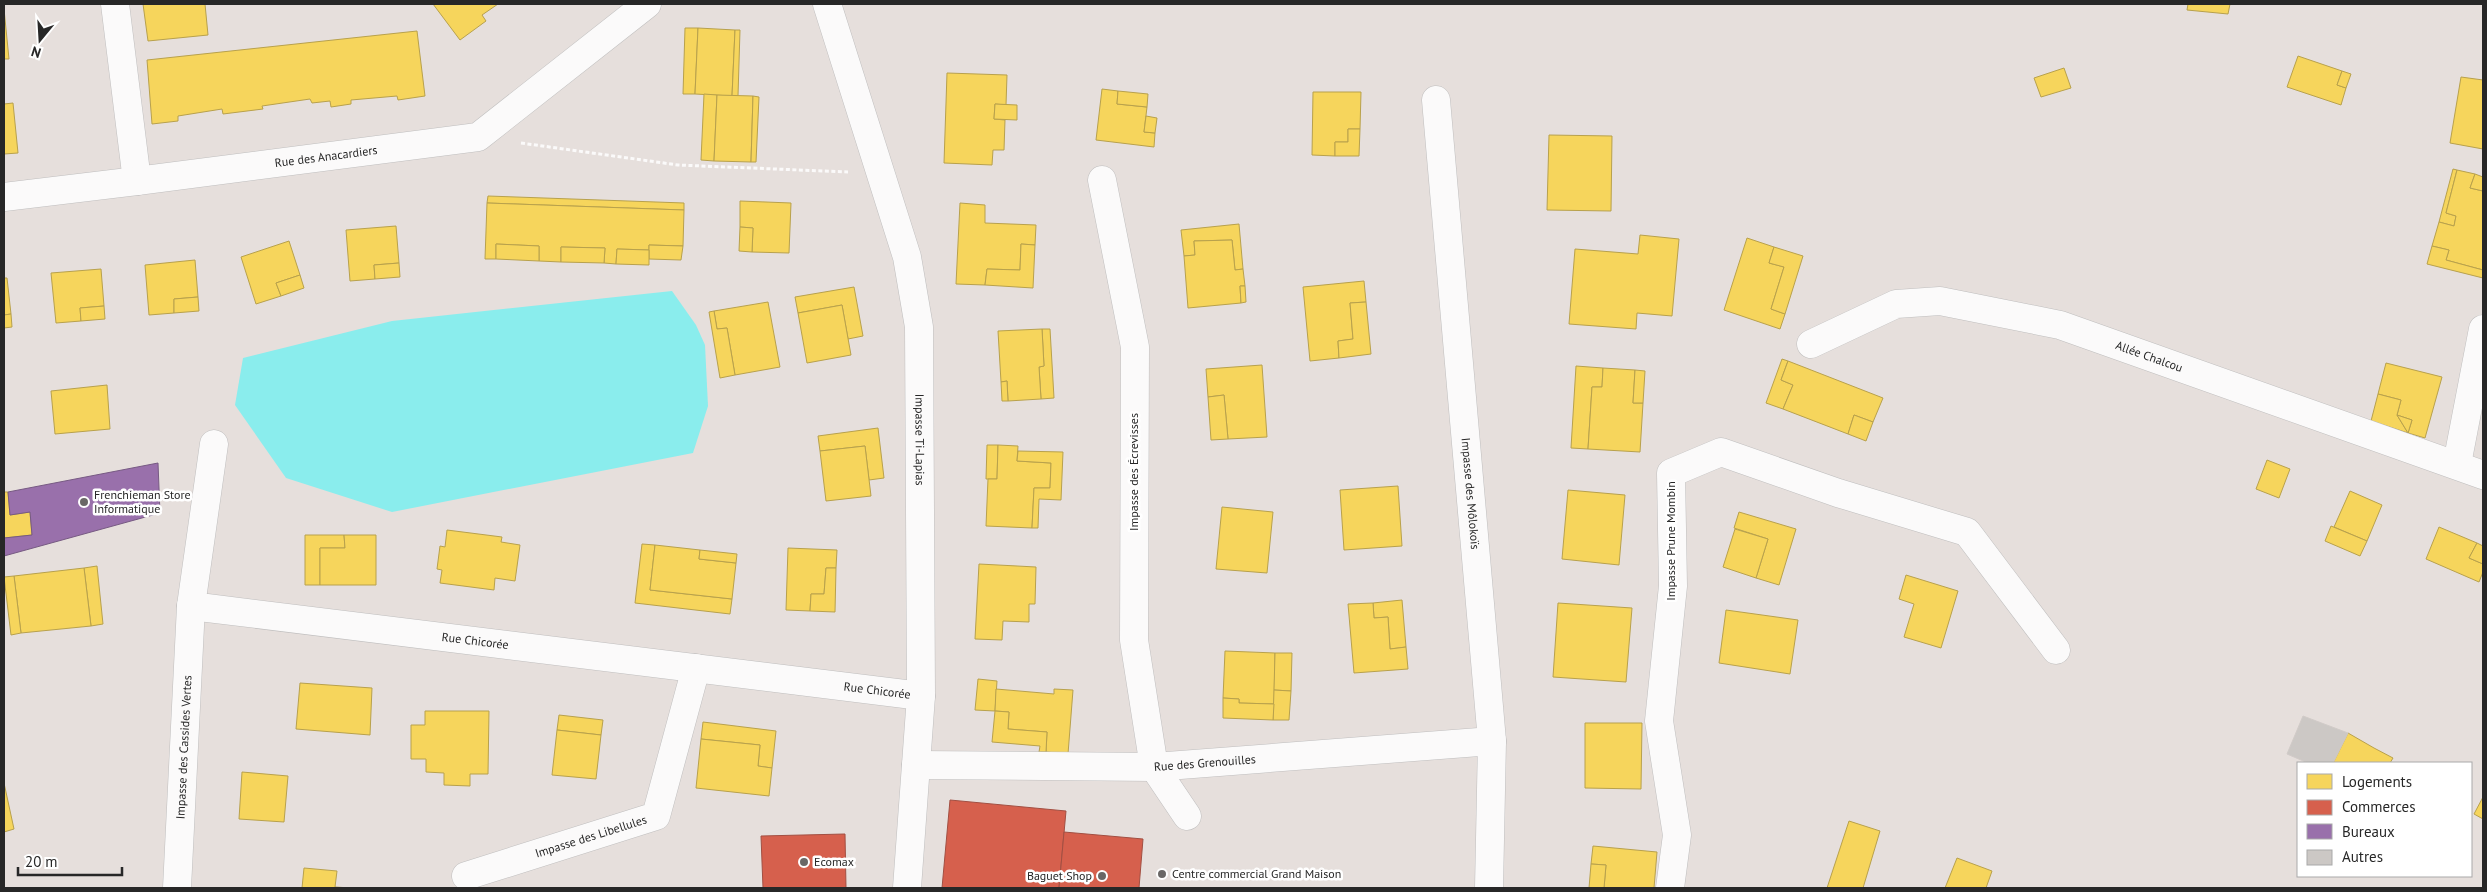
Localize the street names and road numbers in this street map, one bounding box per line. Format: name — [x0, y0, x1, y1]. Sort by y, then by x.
street label: Rue des Anacardiers — [274, 142, 378, 170]
street label: Allée Chalcou — [2114, 337, 2185, 375]
street label: Impasse Ti-Lapias — [912, 394, 928, 485]
street label: Impasse des Écrevisses — [1126, 413, 1141, 531]
street label: Impasse des Môlokoïs — [1459, 437, 1483, 550]
street label: Impasse Prune Mombin — [1663, 481, 1678, 601]
street label: Rue Chicorée — [441, 629, 510, 652]
street label: Impasse des Cassides Vertes — [172, 675, 195, 820]
street label: Rue Chicorée — [843, 679, 912, 702]
street label: Rue des Grenouilles — [1153, 751, 1256, 774]
street label: Impasse des Libellules — [533, 811, 648, 861]

